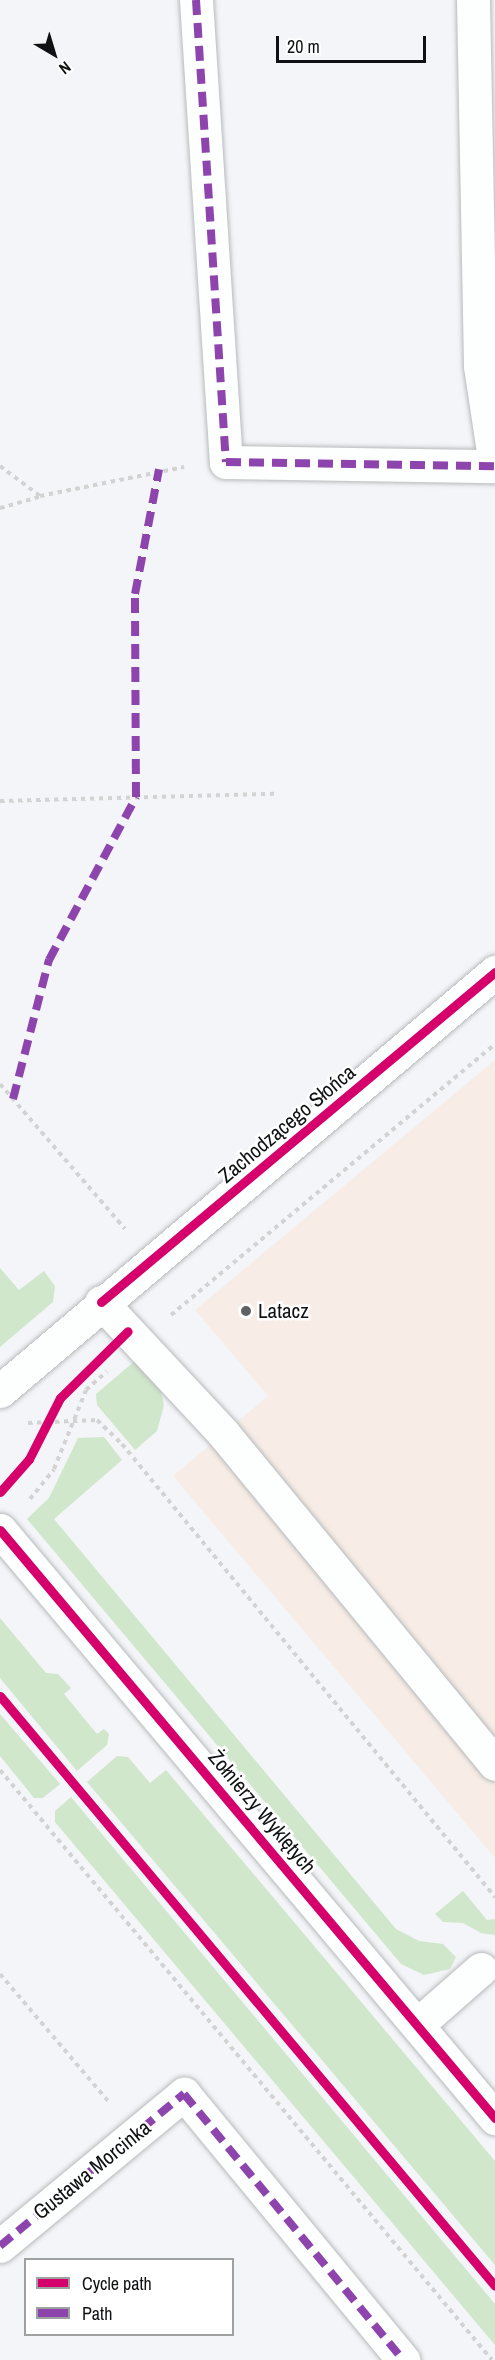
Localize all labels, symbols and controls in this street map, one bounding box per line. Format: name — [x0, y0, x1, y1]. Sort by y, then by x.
north arrow — [24, 24, 84, 84]
scale bar — [279, 24, 429, 62]
text: 20 m — [287, 34, 320, 59]
text: N — [55, 57, 76, 80]
street label: Zachodzącego Słońca — [214, 1060, 360, 1188]
place label: Latacz — [258, 1298, 309, 1324]
marker: Latacz — [239, 1304, 253, 1318]
street label: Żołnierzy Wyklętych — [203, 1745, 321, 1879]
street label: Gustawa Morcinka — [28, 2115, 156, 2225]
legend — [24, 2258, 234, 2336]
text: Cycle path — [82, 2271, 152, 2296]
text: Path — [82, 2301, 112, 2326]

